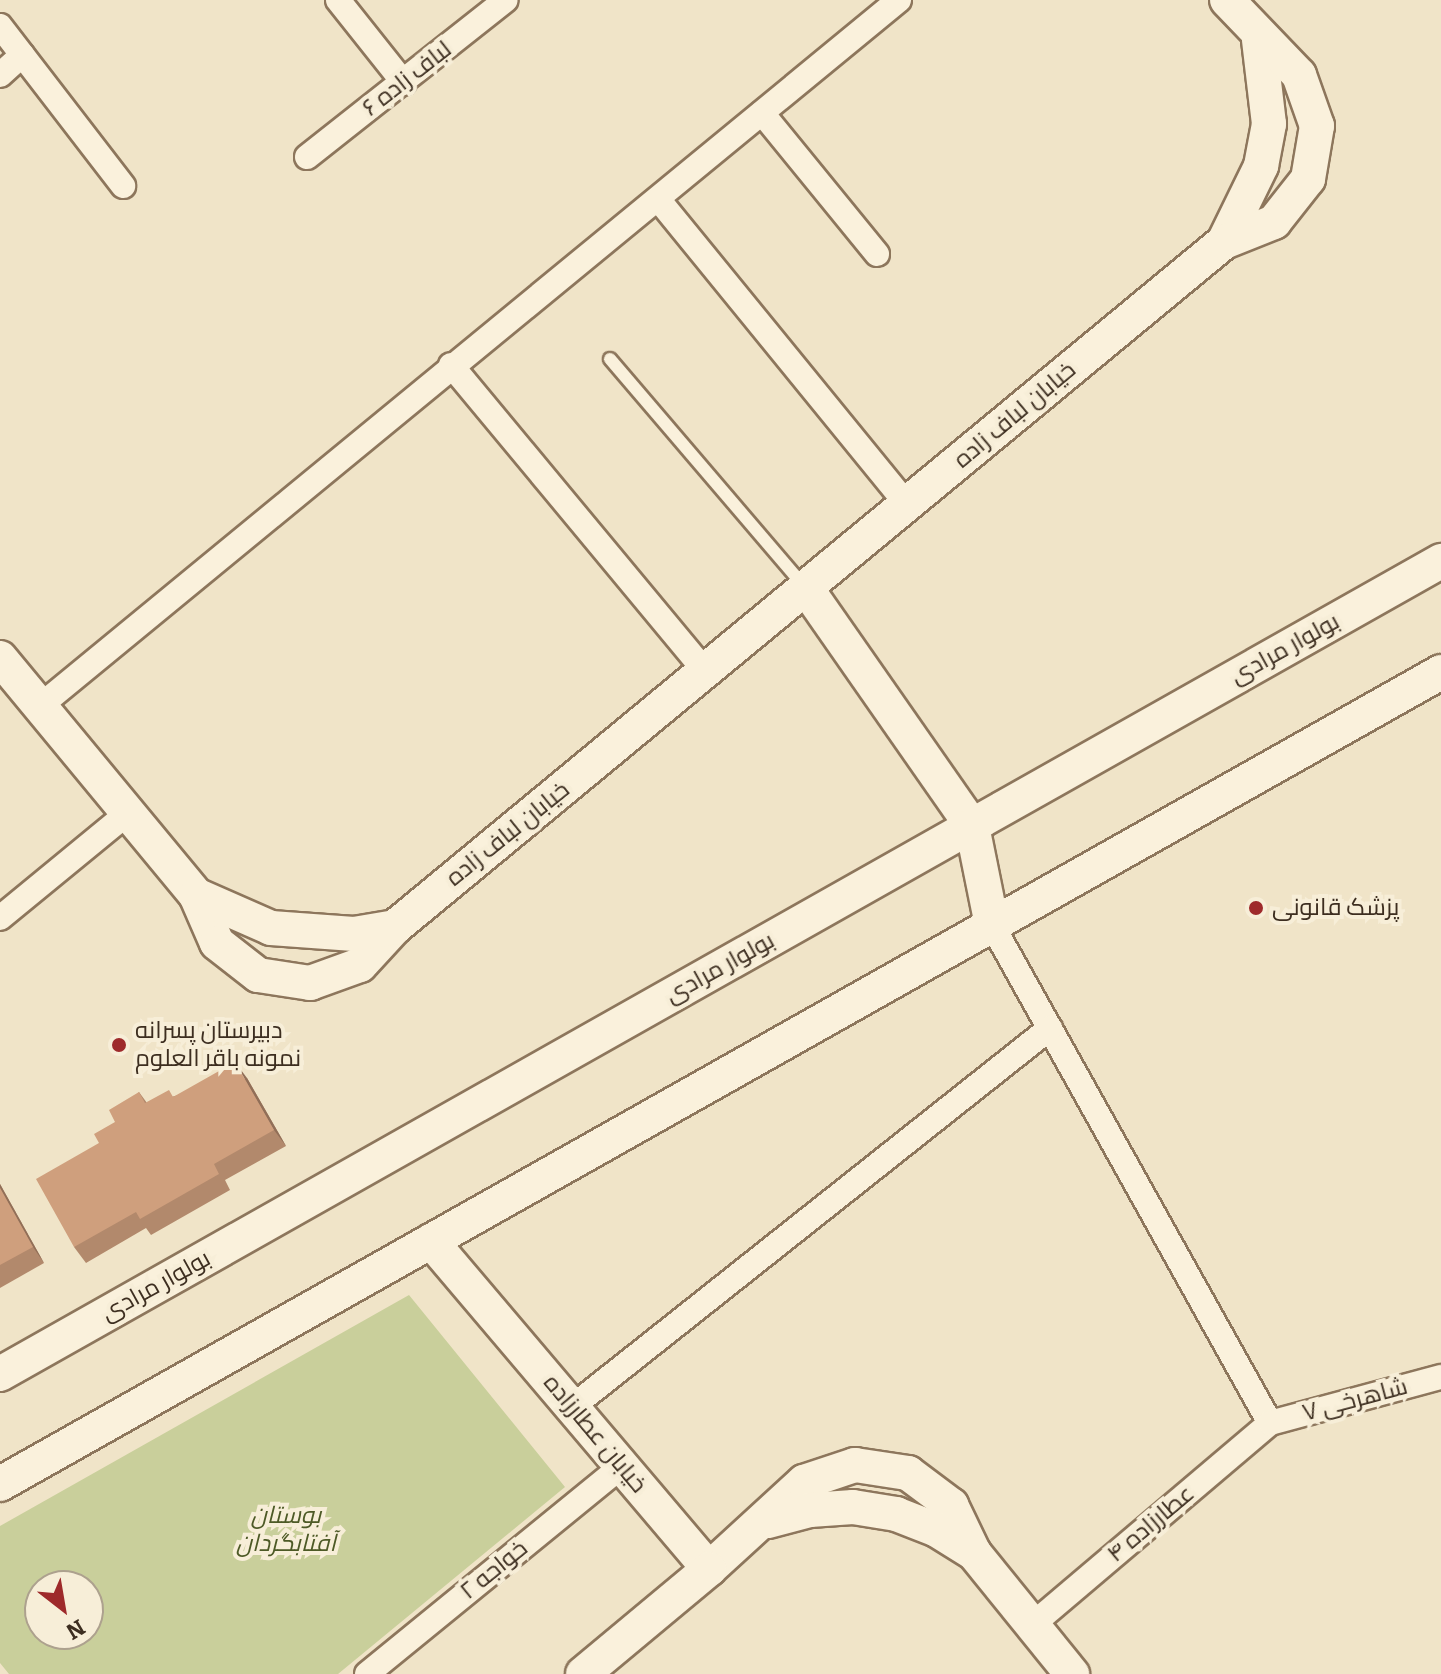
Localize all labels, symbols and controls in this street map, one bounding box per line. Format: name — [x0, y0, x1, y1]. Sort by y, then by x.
street label: لباف زاده ۶ — [357, 35, 457, 123]
street label: خیابان لباف زاده — [948, 356, 1082, 474]
street label: بولوار مرادی — [1225, 607, 1345, 691]
street label: خیابان لباف زاده — [440, 775, 576, 893]
place label: پزشک قانونی — [1272, 894, 1399, 922]
marker: پزشک قانونی — [1247, 899, 1265, 917]
street label: بولوار مرادی — [660, 926, 780, 1010]
place label: دبیرستان پسرانه نمونه باقر العلوم — [135, 1017, 301, 1073]
marker: دبیرستان پسرانه نمونه باقر العلوم — [110, 1036, 128, 1054]
street label: بولوار مرادی — [96, 1244, 216, 1328]
street label: خیابان عطارزاده — [537, 1369, 653, 1499]
street label: شاهرخی ۷ — [1299, 1372, 1411, 1428]
street label: عطارزاده ۴ — [1102, 1479, 1200, 1569]
park label: بوستان آفتابگردان — [236, 1502, 336, 1558]
street label: خواجه ۲ — [455, 1534, 533, 1606]
north arrow — [24, 1570, 104, 1650]
text: N — [61, 1613, 90, 1645]

